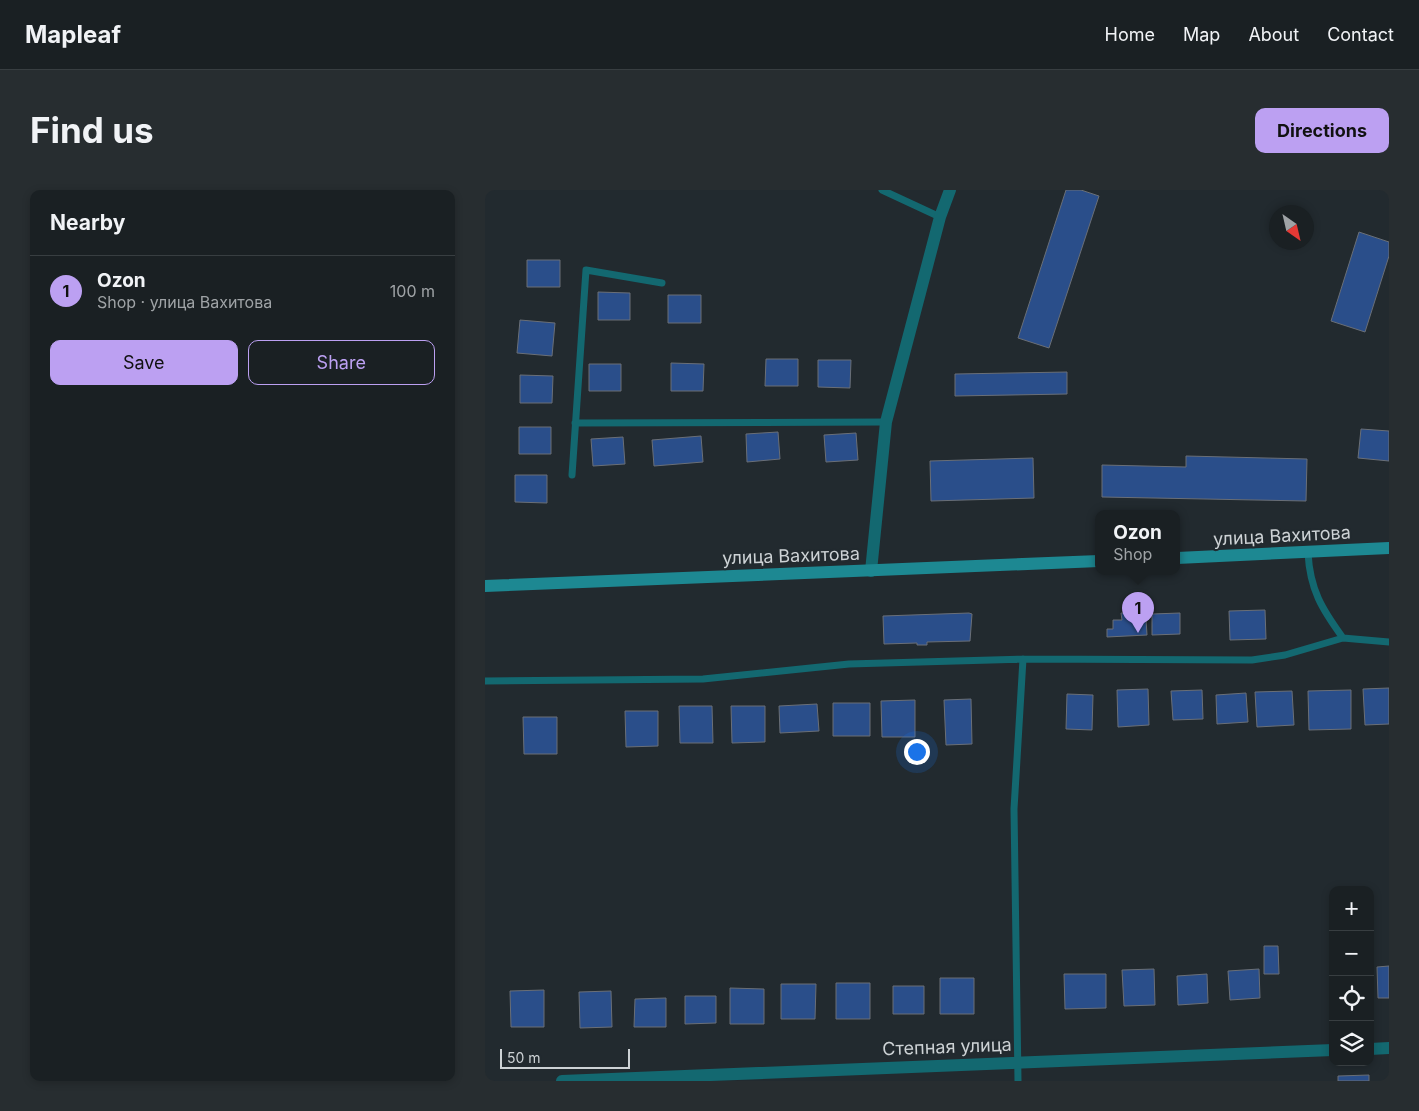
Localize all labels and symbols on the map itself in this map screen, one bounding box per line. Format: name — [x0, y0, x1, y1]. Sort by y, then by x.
north arrow — [1269, 205, 1314, 250]
street label: улица Вахитова — [1213, 521, 1351, 550]
street label: улица Вахитова — [722, 543, 860, 568]
pin: 1 — [1122, 592, 1154, 633]
your location — [904, 739, 930, 765]
street label: Степная улица — [882, 1034, 1012, 1059]
scale bar — [500, 1046, 630, 1069]

